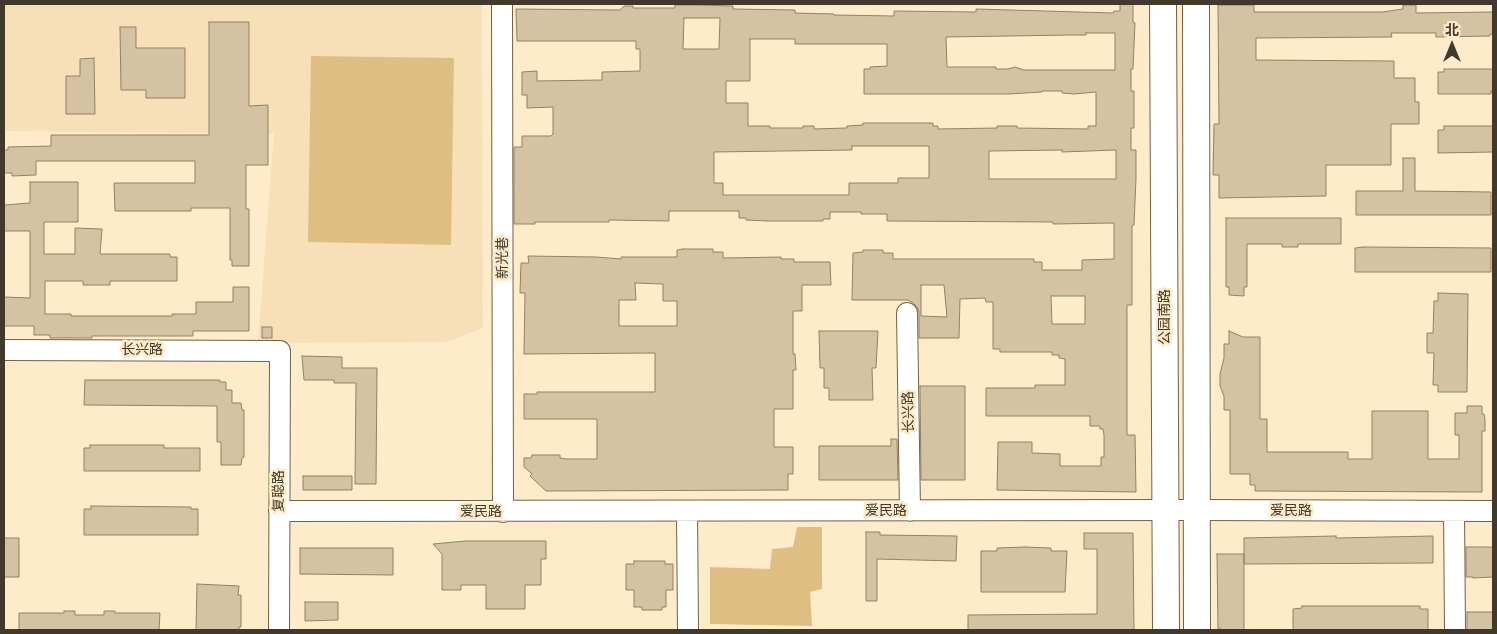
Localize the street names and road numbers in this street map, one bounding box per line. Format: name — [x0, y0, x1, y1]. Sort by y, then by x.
street label: 新光巷 — [495, 237, 511, 279]
street label: 公园南路 — [1157, 289, 1173, 345]
street label: 长兴路 — [121, 342, 163, 358]
street label: 长兴路 — [900, 391, 918, 433]
street label: 复聪路 — [271, 470, 287, 512]
street label: 爱民路 — [865, 503, 907, 519]
street label: 爱民路 — [1270, 503, 1312, 519]
street label: 爱民路 — [460, 504, 502, 520]

